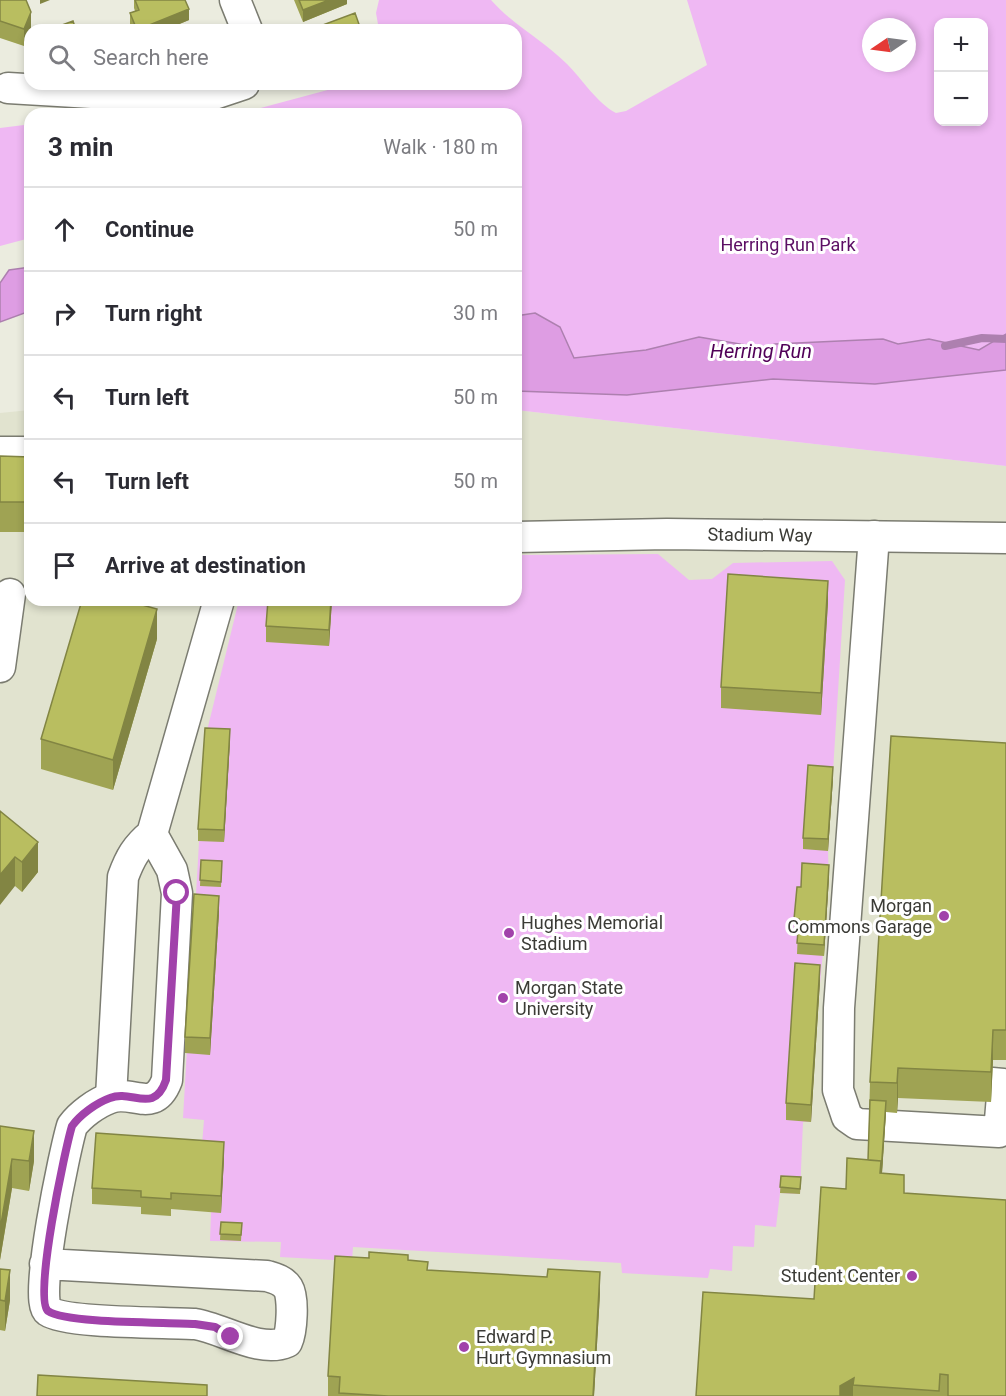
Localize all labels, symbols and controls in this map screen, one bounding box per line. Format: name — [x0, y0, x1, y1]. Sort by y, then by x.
north arrow — [862, 18, 916, 72]
map controls — [934, 18, 988, 126]
button: + — [934, 18, 988, 72]
search box — [24, 24, 522, 90]
icon: search — [45, 41, 78, 74]
text: Search here — [93, 45, 209, 70]
button: − — [934, 72, 988, 126]
text: 3 min — [48, 132, 113, 162]
text: Walk · 180 m — [383, 135, 498, 159]
icon: ahead — [48, 213, 81, 246]
text: Continue — [105, 217, 194, 242]
text: 50 m — [453, 217, 498, 241]
park label: Herring Run Park — [720, 234, 856, 255]
icon: right — [48, 297, 81, 330]
text: Turn right — [105, 301, 202, 326]
text: 30 m — [453, 301, 498, 325]
water label: Herring Run — [710, 339, 812, 363]
icon: left — [48, 381, 81, 414]
text: Turn left — [105, 385, 189, 410]
text: 50 m — [453, 385, 498, 409]
icon: left — [48, 465, 81, 498]
text: Turn left — [105, 469, 189, 494]
text: 50 m — [453, 469, 498, 493]
street label: Stadium Way — [707, 523, 813, 546]
icon: arrive — [48, 549, 81, 582]
text: Arrive at destination — [105, 553, 306, 578]
route start — [163, 879, 189, 905]
place label: Morgan Commons Garage — [787, 895, 932, 937]
marker: Morgan Commons Garage — [937, 909, 951, 923]
place label: Hughes Memorial Stadium — [521, 912, 663, 954]
marker: Hughes Memorial Stadium — [502, 926, 516, 940]
place label: Morgan State University — [515, 977, 623, 1019]
marker: Morgan State University — [496, 991, 510, 1005]
place label: Student Center — [781, 1265, 900, 1286]
marker: Student Center — [905, 1269, 919, 1283]
route end — [217, 1323, 243, 1349]
place label: Edward P. Hurt Gymnasium — [476, 1326, 611, 1368]
marker: Edward P. Hurt Gymnasium — [457, 1340, 471, 1354]

